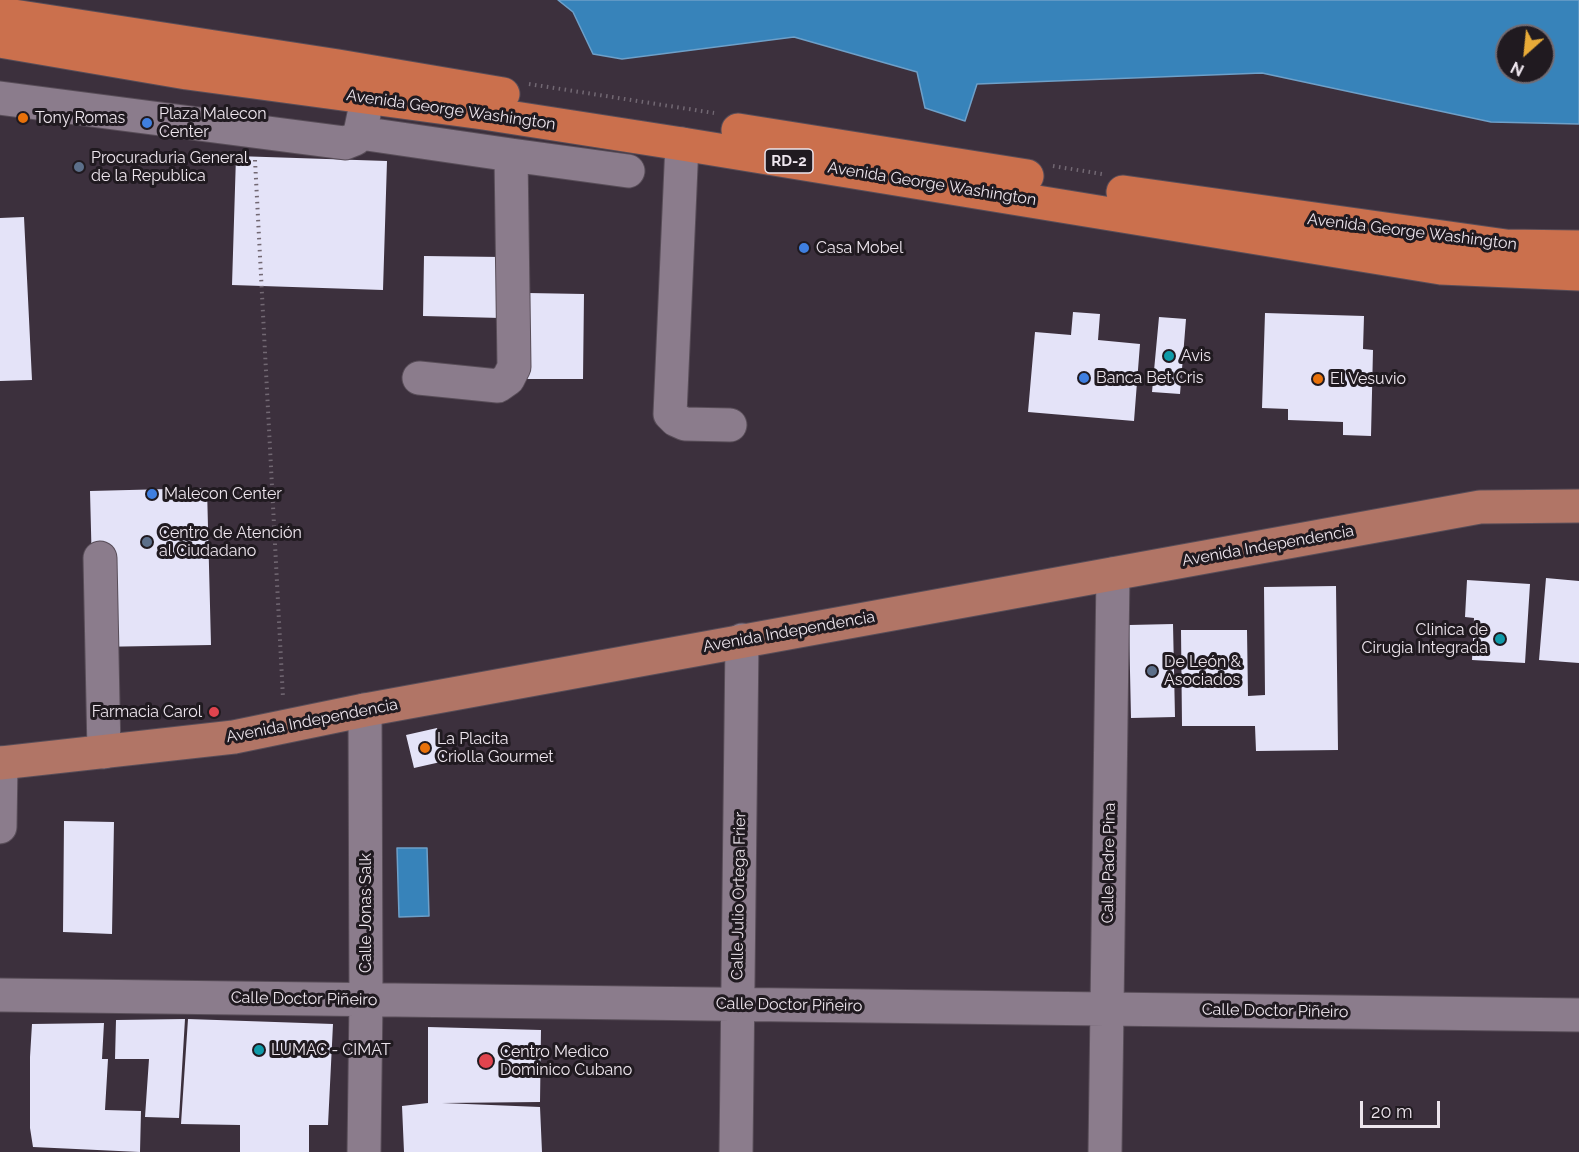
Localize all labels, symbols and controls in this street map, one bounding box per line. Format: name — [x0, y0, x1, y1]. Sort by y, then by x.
north arrow — [1495, 24, 1555, 84]
text: N — [1508, 57, 1527, 80]
street label: Avenida George Washington — [345, 86, 557, 134]
place label: Plaza Malecon Center — [159, 104, 267, 142]
place label: Tony Romas — [35, 108, 125, 128]
marker: Tony Romas — [16, 111, 30, 125]
marker: Plaza Malecon Center — [140, 116, 154, 130]
place label: Procuraduria General de la Republica — [91, 148, 248, 186]
road number: RD-2 — [765, 149, 813, 173]
street label: Avenida George Washington — [826, 158, 1038, 210]
marker: Procuraduria General de la Republica — [72, 160, 86, 174]
street label: Avenida George Washington — [1306, 210, 1518, 254]
place label: Casa Mobel — [816, 238, 903, 258]
marker: Casa Mobel — [797, 241, 811, 255]
place label: Avis — [1181, 346, 1211, 366]
marker: Avis — [1162, 349, 1176, 363]
place label: Banca Bet Cris — [1096, 368, 1204, 388]
place label: El Vesuvio — [1330, 369, 1406, 389]
marker: Banca Bet Cris — [1077, 371, 1091, 385]
marker: El Vesuvio — [1311, 372, 1325, 386]
place label: Malecon Center — [164, 484, 282, 504]
marker: Malecon Center — [145, 487, 159, 501]
street label: Avenida Independencia — [1180, 521, 1356, 571]
place label: Centro de Atención al Ciudadano — [159, 523, 302, 561]
marker: Centro de Atención al Ciudadano — [140, 535, 154, 549]
street label: Avenida Independencia — [701, 607, 877, 657]
place label: Clinica de Cirugia Integrada — [1362, 620, 1488, 658]
marker: Clinica de Cirugia Integrada — [1493, 632, 1507, 646]
place label: De León & Asociados — [1164, 652, 1241, 690]
marker: De León & Asociados — [1145, 664, 1159, 678]
street label: Avenida Independencia — [225, 695, 399, 747]
place label: Farmacia Carol — [92, 702, 202, 722]
marker: Farmacia Carol — [207, 705, 221, 719]
place label: La Placita Criolla Gourmet — [437, 729, 554, 767]
marker: La Placita Criolla Gourmet — [418, 741, 432, 755]
street label: Calle Padre Pina — [1098, 802, 1120, 924]
street label: Calle Julio Ortega Frier — [728, 812, 750, 980]
street label: Calle Jonas Salk — [356, 853, 376, 973]
street label: Calle Doctor Piñeiro — [231, 988, 377, 1010]
street label: Calle Doctor Piñeiro — [716, 994, 862, 1016]
street label: Calle Doctor Piñeiro — [1202, 1000, 1348, 1022]
place label: LUMAC - CIMAT — [271, 1040, 391, 1060]
place label: Centro Medico Dominico Cubano — [500, 1042, 632, 1080]
marker: LUMAC - CIMAT — [252, 1043, 266, 1057]
marker: Centro Medico Dominico Cubano — [477, 1052, 495, 1070]
scale bar — [1363, 1089, 1442, 1127]
text: 20 m — [1371, 1101, 1413, 1122]

